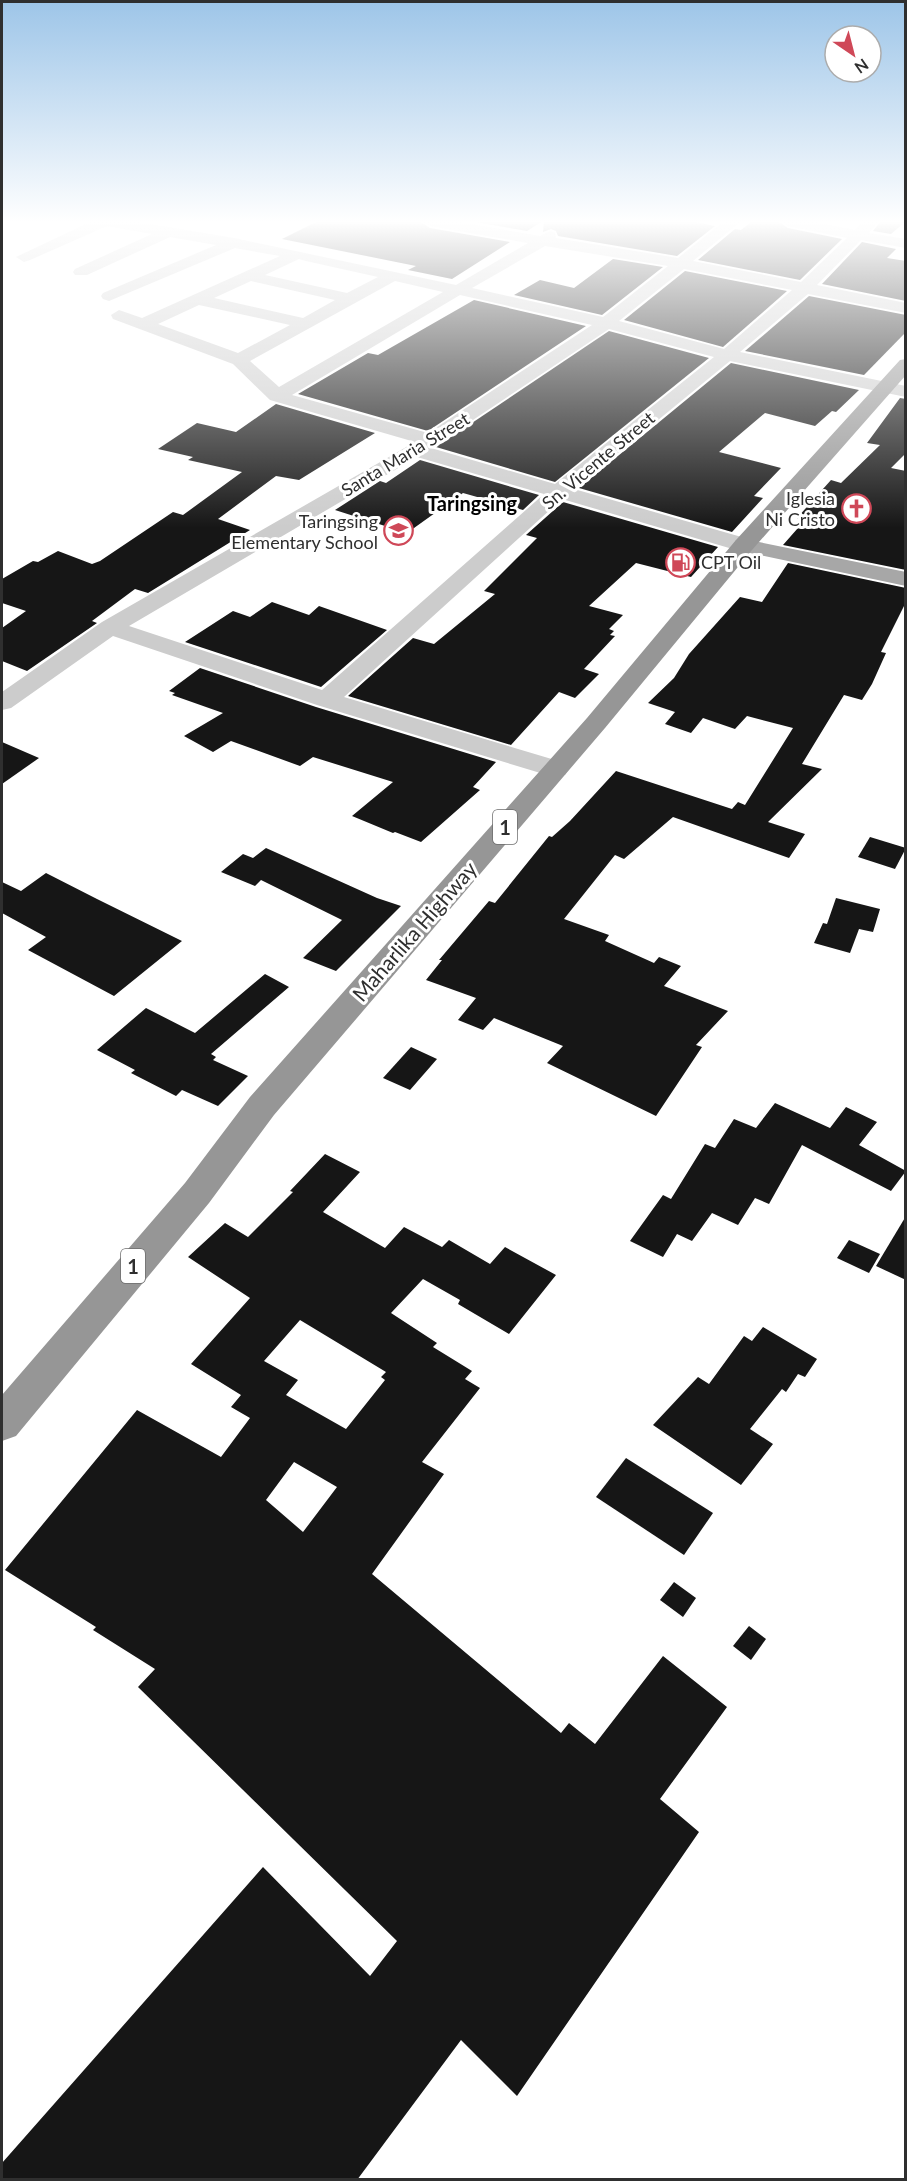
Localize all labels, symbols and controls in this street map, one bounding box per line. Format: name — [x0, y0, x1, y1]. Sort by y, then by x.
north arrow — [823, 24, 883, 84]
text: N — [851, 55, 872, 78]
street label: Sn. Vicente Street — [537, 406, 659, 513]
street label: Santa Maria Street — [337, 407, 474, 501]
place label: Iglesia Ni Cristo — [765, 487, 835, 530]
district label: Taringsing — [427, 491, 517, 515]
church icon: Iglesia Ni Cristo — [840, 492, 872, 524]
place label: Taringsing Elementary School — [231, 510, 378, 553]
school or university icon: Taringsing Elementary School — [383, 515, 415, 547]
fuel station icon: CPT Oil — [664, 546, 696, 578]
place label: CPT Oil — [701, 551, 761, 573]
road number: 1 — [493, 810, 517, 844]
street label: Maharlika Highway — [347, 856, 482, 1006]
road number: 1 — [121, 1249, 145, 1283]

